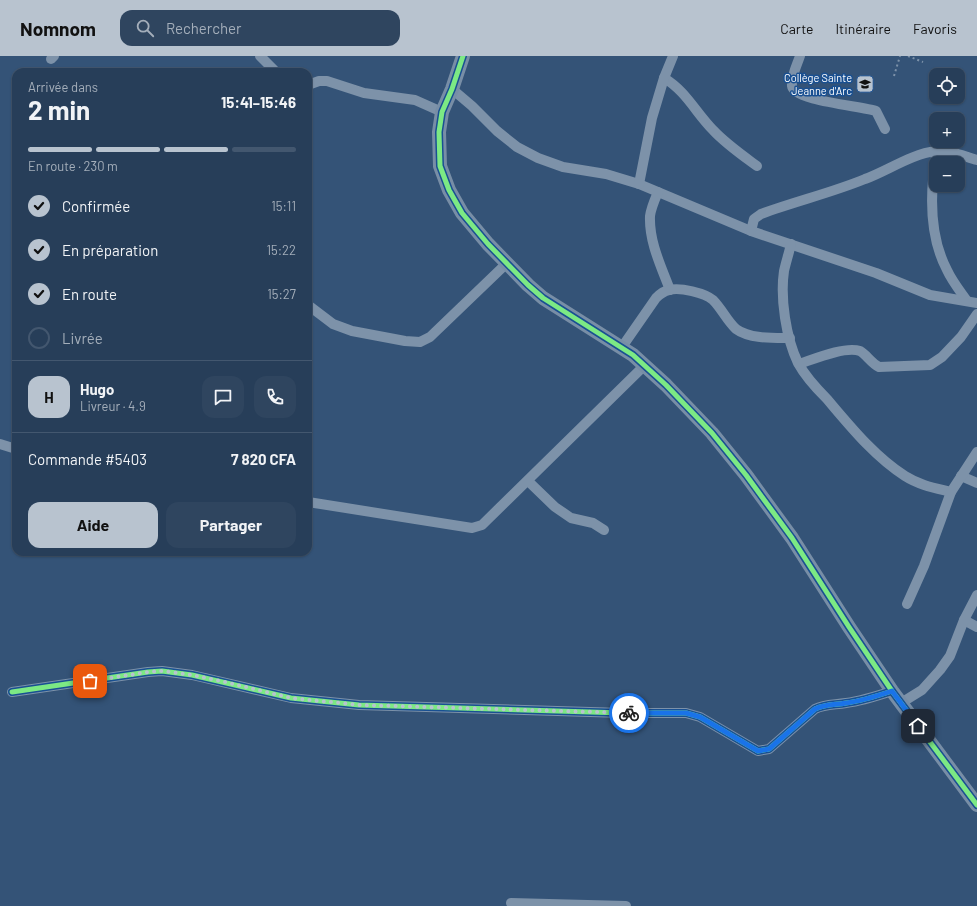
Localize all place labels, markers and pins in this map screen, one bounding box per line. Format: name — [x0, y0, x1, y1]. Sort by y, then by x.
place label: Collège Sainte Jeanne d'Arc — [784, 71, 852, 97]
school or university icon: Collège Sainte Jeanne d'Arc — [855, 74, 875, 94]
pin — [73, 664, 107, 698]
pin — [901, 709, 935, 743]

